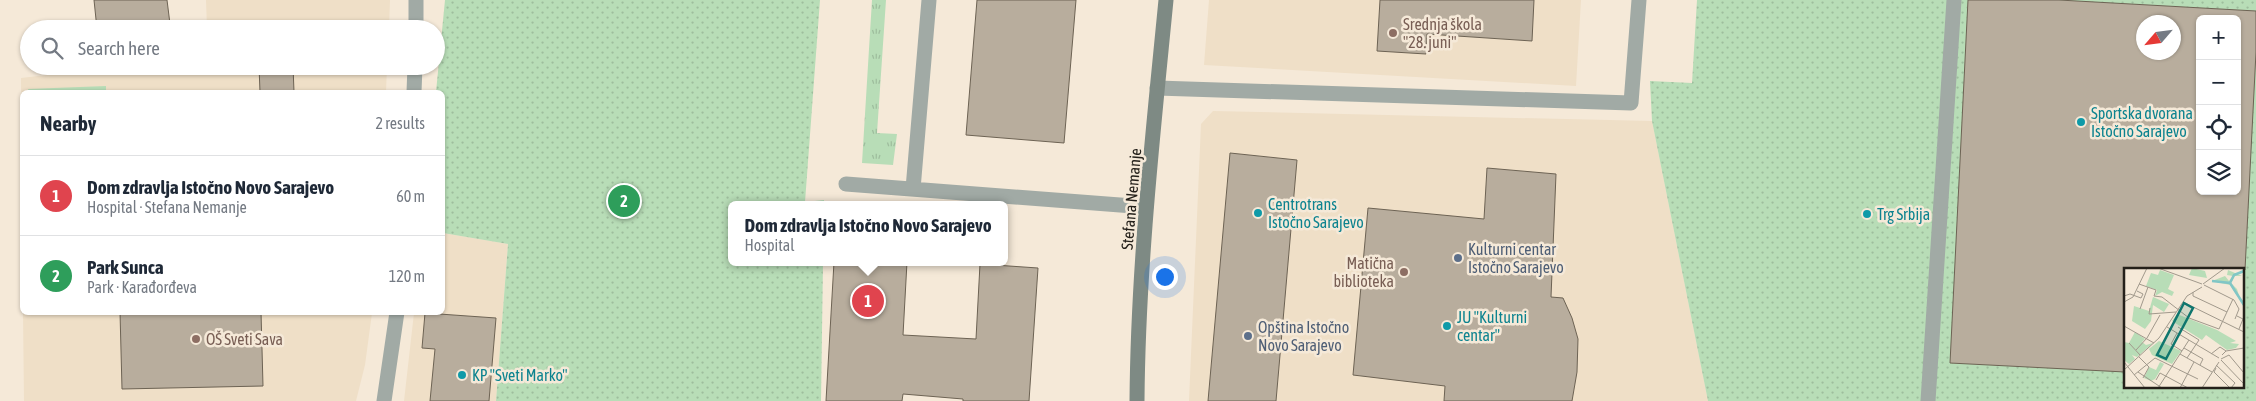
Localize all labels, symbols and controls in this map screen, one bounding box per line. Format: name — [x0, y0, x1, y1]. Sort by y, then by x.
place label: Srednja škola "28. juni" — [1403, 15, 1482, 52]
north arrow — [2136, 15, 2181, 60]
map controls — [2196, 15, 2241, 195]
button: + — [2196, 15, 2241, 60]
search box — [20, 20, 445, 75]
marker: Srednja škola "28. juni" — [1387, 27, 1399, 39]
icon: search — [38, 34, 66, 62]
text: Search here — [78, 37, 160, 59]
button: − — [2196, 60, 2241, 105]
place label: Sportska dvorana Istočno Sarajevo — [2091, 104, 2193, 141]
button: locate — [2196, 105, 2241, 150]
text: Nearby — [40, 111, 96, 135]
text: 2 results — [375, 114, 425, 132]
marker: Sportska dvorana Istočno Sarajevo — [2075, 116, 2087, 128]
street label: Stefana Nemanje — [1118, 147, 1145, 251]
button: layers — [2196, 150, 2241, 195]
text: Dom zdravlja Istočno Novo Sarajevo — [87, 176, 334, 198]
pin: 2 — [608, 182, 640, 220]
text: 1 — [52, 187, 60, 205]
text: 60 m — [396, 187, 425, 205]
place label: Centrotrans Istočno Sarajevo — [1268, 195, 1364, 232]
text: Hospital · Stefana Nemanje — [87, 198, 247, 216]
popup — [728, 201, 1008, 266]
place label: Trg Srbija — [1877, 205, 1930, 224]
marker: Centrotrans Istočno Sarajevo — [1252, 207, 1264, 219]
marker: Trg Srbija — [1861, 208, 1873, 220]
text: Dom zdravlja Istočno Novo Sarajevo — [744, 214, 992, 236]
text: Hospital — [744, 236, 794, 254]
place label: Kulturni centar Istočno Sarajevo — [1468, 240, 1564, 277]
marker: Kulturni centar Istočno Sarajevo — [1452, 252, 1464, 264]
place label: Matična biblioteka — [1334, 254, 1394, 290]
text: Park Sunca — [87, 256, 164, 278]
your location — [1152, 264, 1178, 290]
marker: Matična biblioteka — [1398, 266, 1410, 278]
text: 2 — [52, 267, 60, 285]
text: 120 m — [389, 267, 425, 285]
inset map — [2124, 268, 2244, 388]
text: Park · Karađorđeva — [87, 278, 197, 296]
pin: 1 — [852, 282, 884, 320]
place label: JU "Kulturni centar" — [1457, 308, 1527, 344]
place label: Opština Istočno Novo Sarajevo — [1258, 318, 1349, 355]
marker: JU "Kulturni centar" — [1441, 320, 1453, 332]
place label: OŠ Sveti Sava — [206, 330, 283, 348]
marker: Opština Istočno Novo Sarajevo — [1242, 330, 1254, 342]
marker: OŠ Sveti Sava — [190, 333, 202, 345]
place label: KP "Sveti Marko" — [472, 366, 568, 384]
marker: KP "Sveti Marko" — [456, 369, 468, 381]

